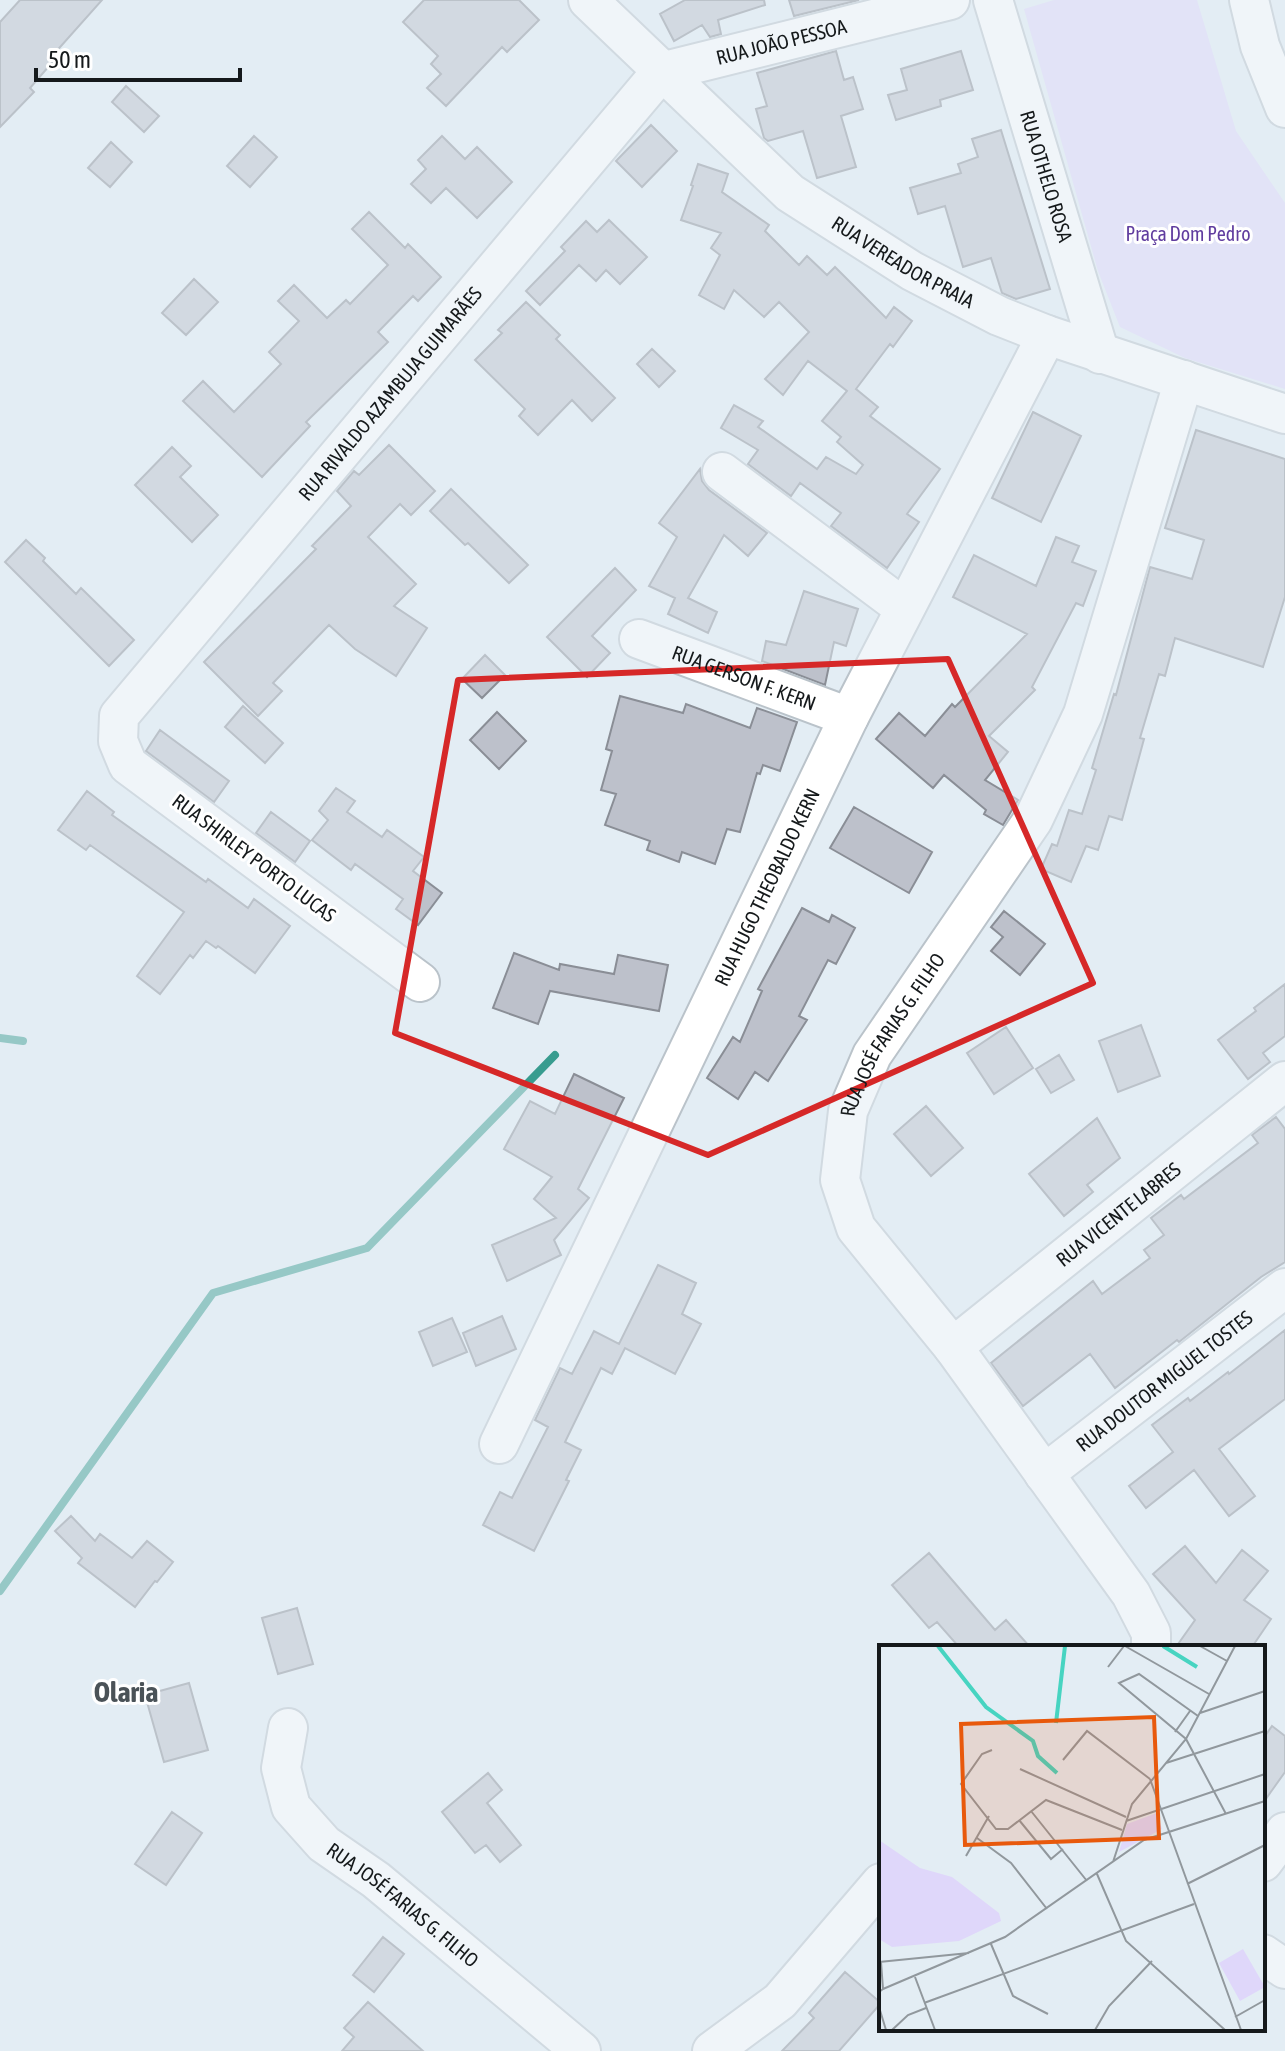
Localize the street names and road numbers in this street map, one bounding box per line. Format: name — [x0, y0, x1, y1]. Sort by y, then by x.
street label: RUA JOÃO PESSOA — [714, 14, 849, 69]
street label: RUA OTHELO ROSA — [1016, 108, 1077, 245]
street label: RUA VEREADOR PRAIA — [828, 211, 978, 312]
street label: RUA RIVALDO AZAMBUJA GUIMARÃES — [293, 282, 486, 505]
street label: RUA GERSON F. KERN — [669, 640, 819, 715]
street label: RUA HUGO THEOBALDO KERN — [709, 785, 824, 989]
street label: RUA SHIRLEY PORTO LUCAS — [168, 789, 340, 926]
street label: RUA JOSÉ FARIAS G. FILHO — [835, 949, 949, 1118]
street label: RUA VICENTE LABRES — [1051, 1157, 1185, 1271]
street label: RUA DOUTOR MIGUEL TOSTES — [1071, 1306, 1257, 1456]
street label: RUA JOSÉ FARIAS G. FILHO — [323, 1838, 483, 1972]

